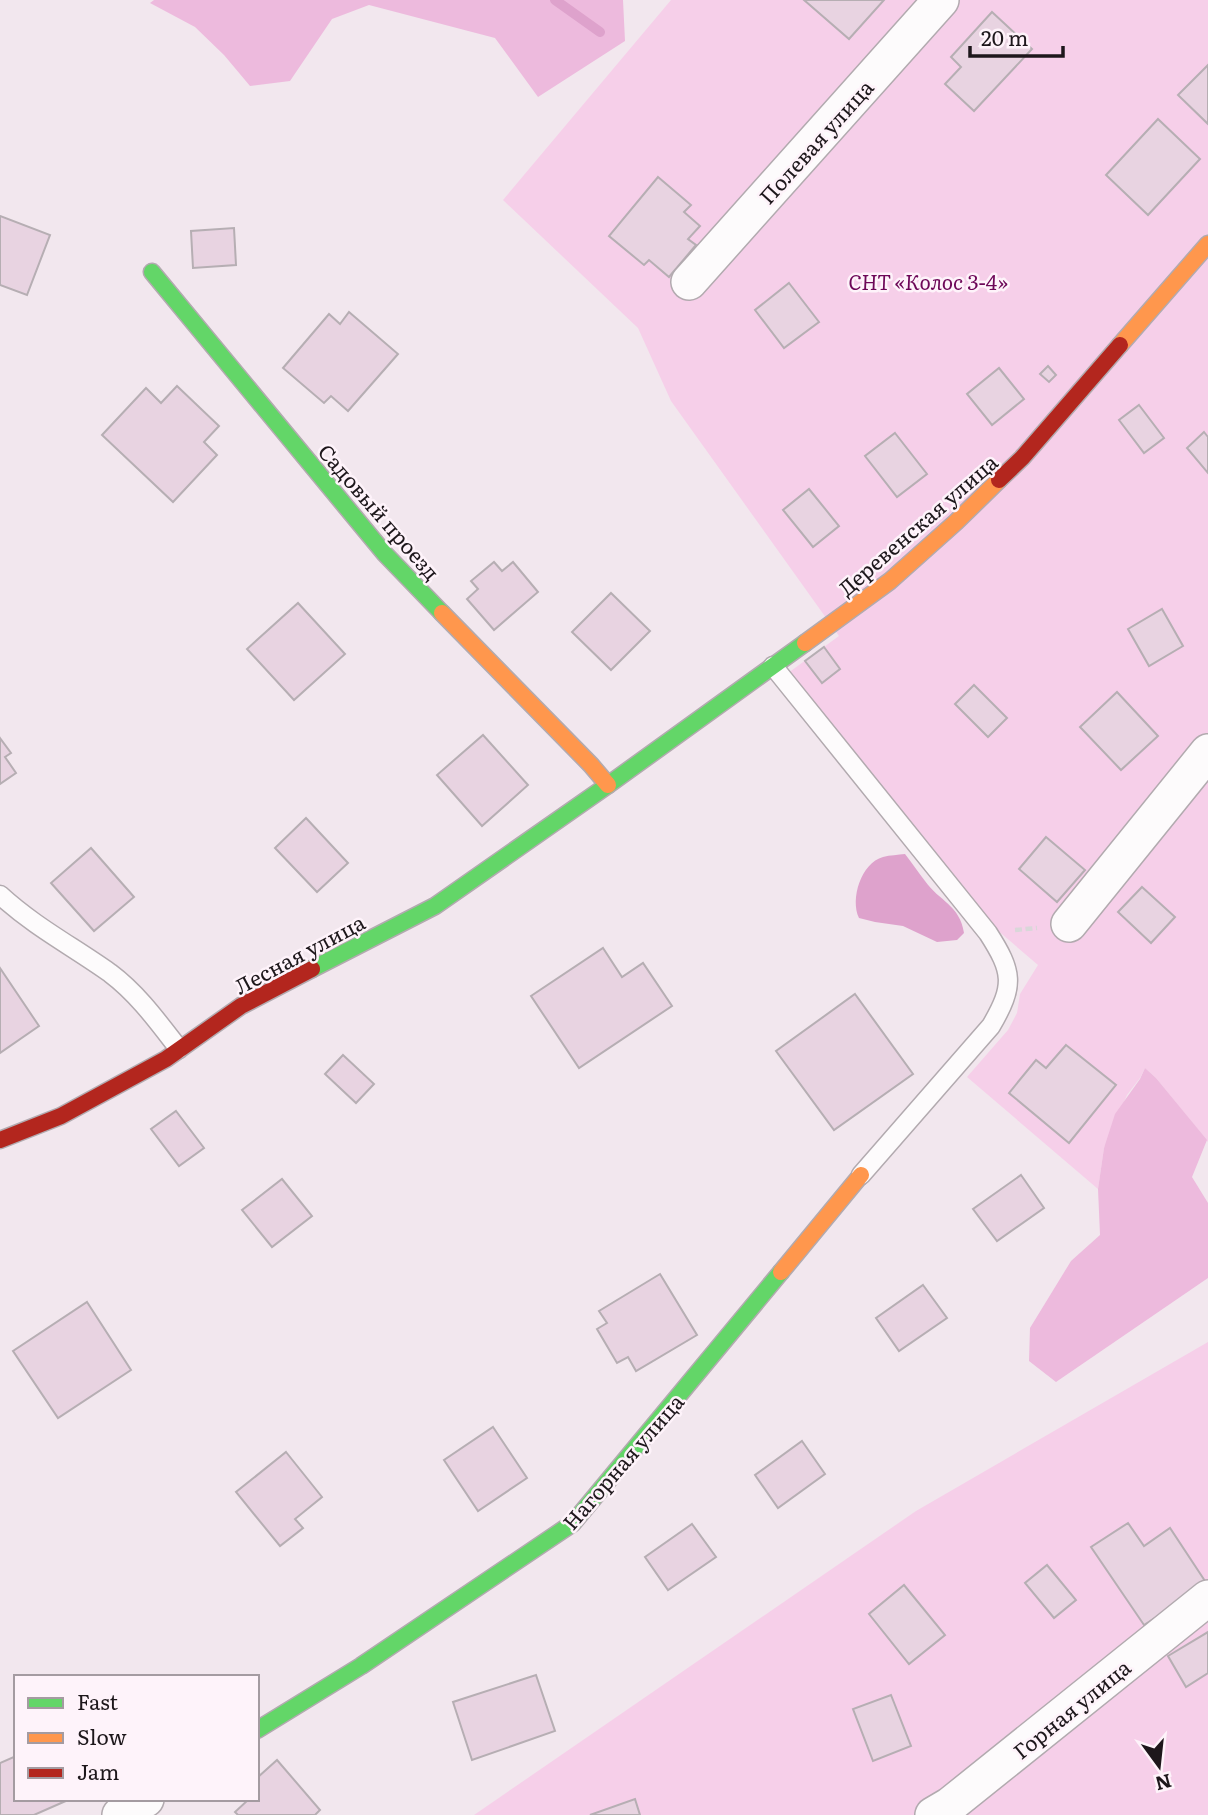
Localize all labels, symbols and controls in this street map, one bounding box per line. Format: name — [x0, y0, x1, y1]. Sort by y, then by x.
scale bar — [970, 14, 1063, 58]
text: 20 m — [981, 21, 1028, 52]
street label: Полевая улица — [751, 71, 880, 210]
park label: СНТ «Колос 3-4» — [848, 265, 1008, 296]
street label: Садовый проезд — [312, 436, 448, 586]
street label: Деревенская улица — [830, 445, 1004, 602]
street label: Лесная улица — [228, 905, 371, 1001]
street label: Нагорная улица — [554, 1386, 690, 1536]
street label: Горная улица — [1006, 1650, 1137, 1765]
legend — [14, 1675, 259, 1801]
text: Fast — [77, 1685, 118, 1716]
text: Slow — [77, 1720, 127, 1751]
north arrow — [1124, 1731, 1194, 1801]
text: Jam — [77, 1755, 119, 1786]
text: N — [1152, 1768, 1175, 1799]

